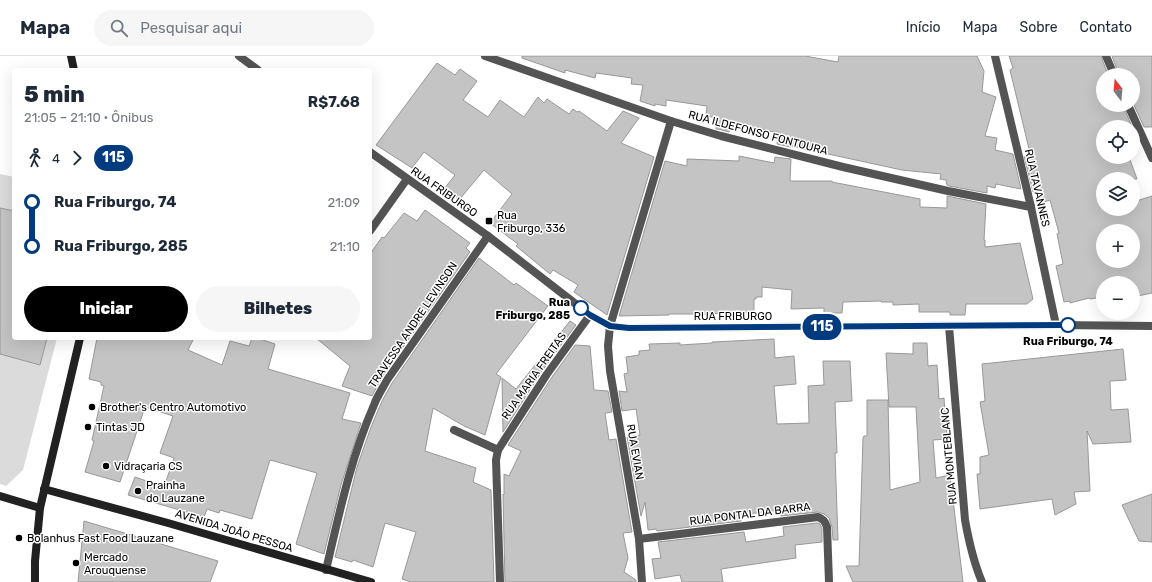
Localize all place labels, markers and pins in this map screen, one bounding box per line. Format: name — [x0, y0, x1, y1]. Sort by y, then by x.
place label: Rua Friburgo, 336 — [497, 209, 566, 235]
marker: Rua Friburgo, 336 — [484, 216, 494, 226]
place label: Rua Friburgo, 285 — [495, 296, 570, 322]
marker: Rua Friburgo, 285 — [573, 300, 589, 316]
marker: Rua Friburgo, 74 — [1060, 317, 1076, 333]
place label: Rua Friburgo, 74 — [1023, 335, 1113, 348]
place label: Brother's Centro Automotivo — [100, 401, 246, 414]
marker: Brother's Centro Automotivo — [87, 402, 97, 412]
place label: Tintas JD — [96, 421, 145, 434]
marker: Tintas JD — [83, 422, 93, 432]
place label: Vidraçaria CS — [114, 460, 183, 473]
marker: Vidraçaria CS — [101, 461, 111, 471]
place label: Prainha do Lauzane — [146, 479, 205, 505]
marker: Prainha do Lauzane — [133, 486, 143, 496]
place label: Bolanhus Fast Food Lauzane — [27, 532, 174, 545]
marker: Bolanhus Fast Food Lauzane — [14, 533, 24, 543]
place label: Mercado Arouquense — [84, 551, 146, 577]
marker: Mercado Arouquense — [71, 558, 81, 568]

